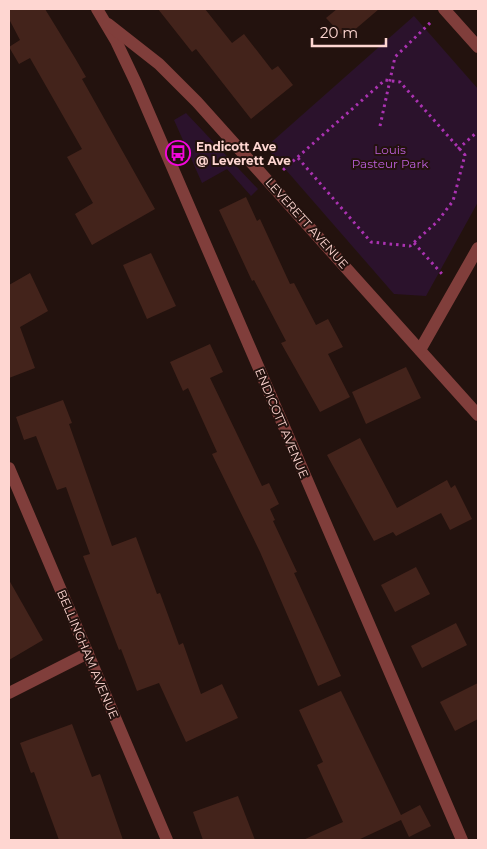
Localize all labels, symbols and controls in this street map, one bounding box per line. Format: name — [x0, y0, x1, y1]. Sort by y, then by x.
scale bar — [312, 15, 386, 47]
text: 20 m — [320, 23, 358, 42]
place label: Endicott Ave @ Leverett Ave — [196, 139, 291, 168]
bus stop icon: Endicott Ave @ Leverett Ave — [165, 140, 191, 166]
park label: Louis Pasteur Park — [352, 142, 429, 171]
street label: LEVERETT AVENUE — [262, 175, 352, 271]
street label: ENDICOTT AVENUE — [252, 366, 312, 480]
street label: BELLINGHAM AVENUE — [54, 587, 122, 721]

